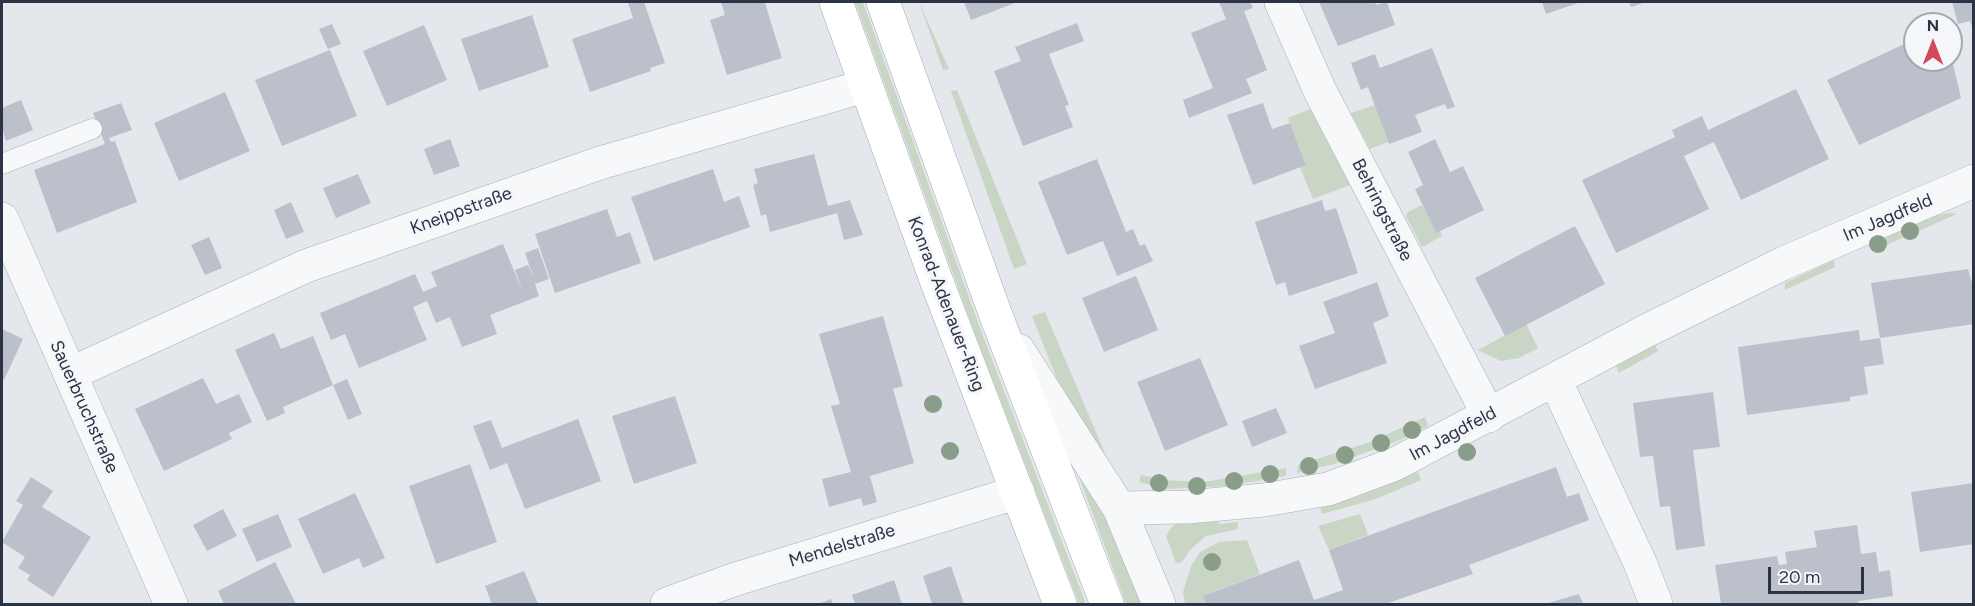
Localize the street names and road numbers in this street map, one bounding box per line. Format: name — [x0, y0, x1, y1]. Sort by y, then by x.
street label: Behringstraße — [1347, 155, 1417, 265]
street label: Kneippstraße — [407, 183, 515, 239]
street label: Im Jagdfeld — [1840, 189, 1936, 247]
street label: Konrad-Adenauer-Ring — [903, 213, 989, 395]
street label: Sauerbruchstraße — [45, 337, 123, 477]
street label: Im Jagdfeld — [1406, 402, 1500, 466]
street label: Mendelstraße — [786, 520, 898, 572]

